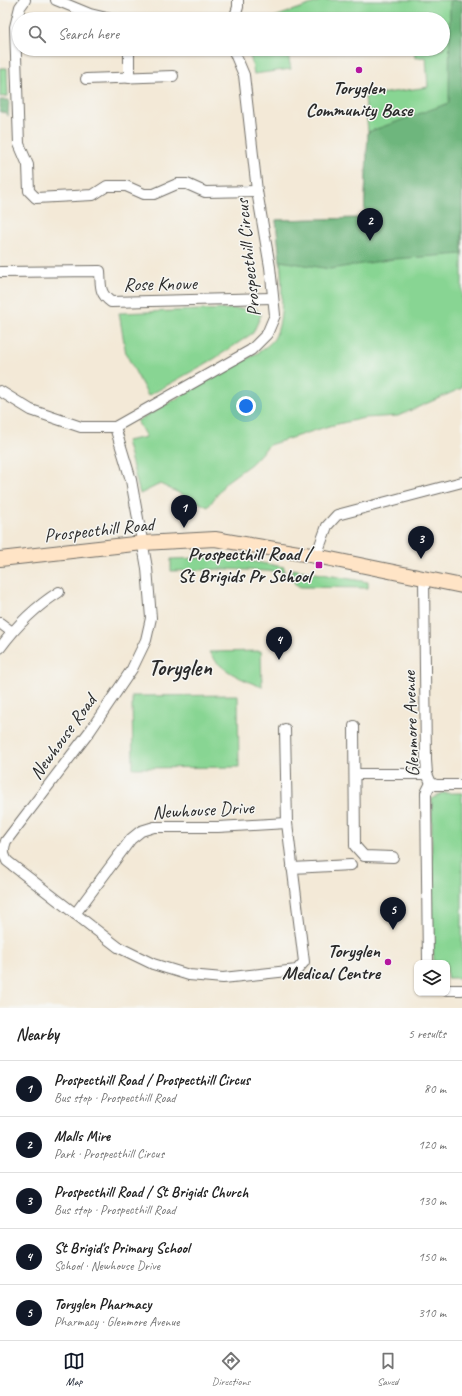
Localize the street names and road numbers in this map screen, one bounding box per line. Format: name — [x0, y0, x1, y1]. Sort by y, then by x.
street label: Prospecthill Circus — [230, 197, 266, 318]
street label: Rose Knowe — [123, 271, 199, 297]
street label: Prospecthill Road — [43, 512, 158, 548]
street label: Glenmore Avenue — [397, 669, 425, 777]
street label: Newhouse Road — [24, 687, 104, 784]
street label: Newhouse Drive — [152, 795, 256, 825]

